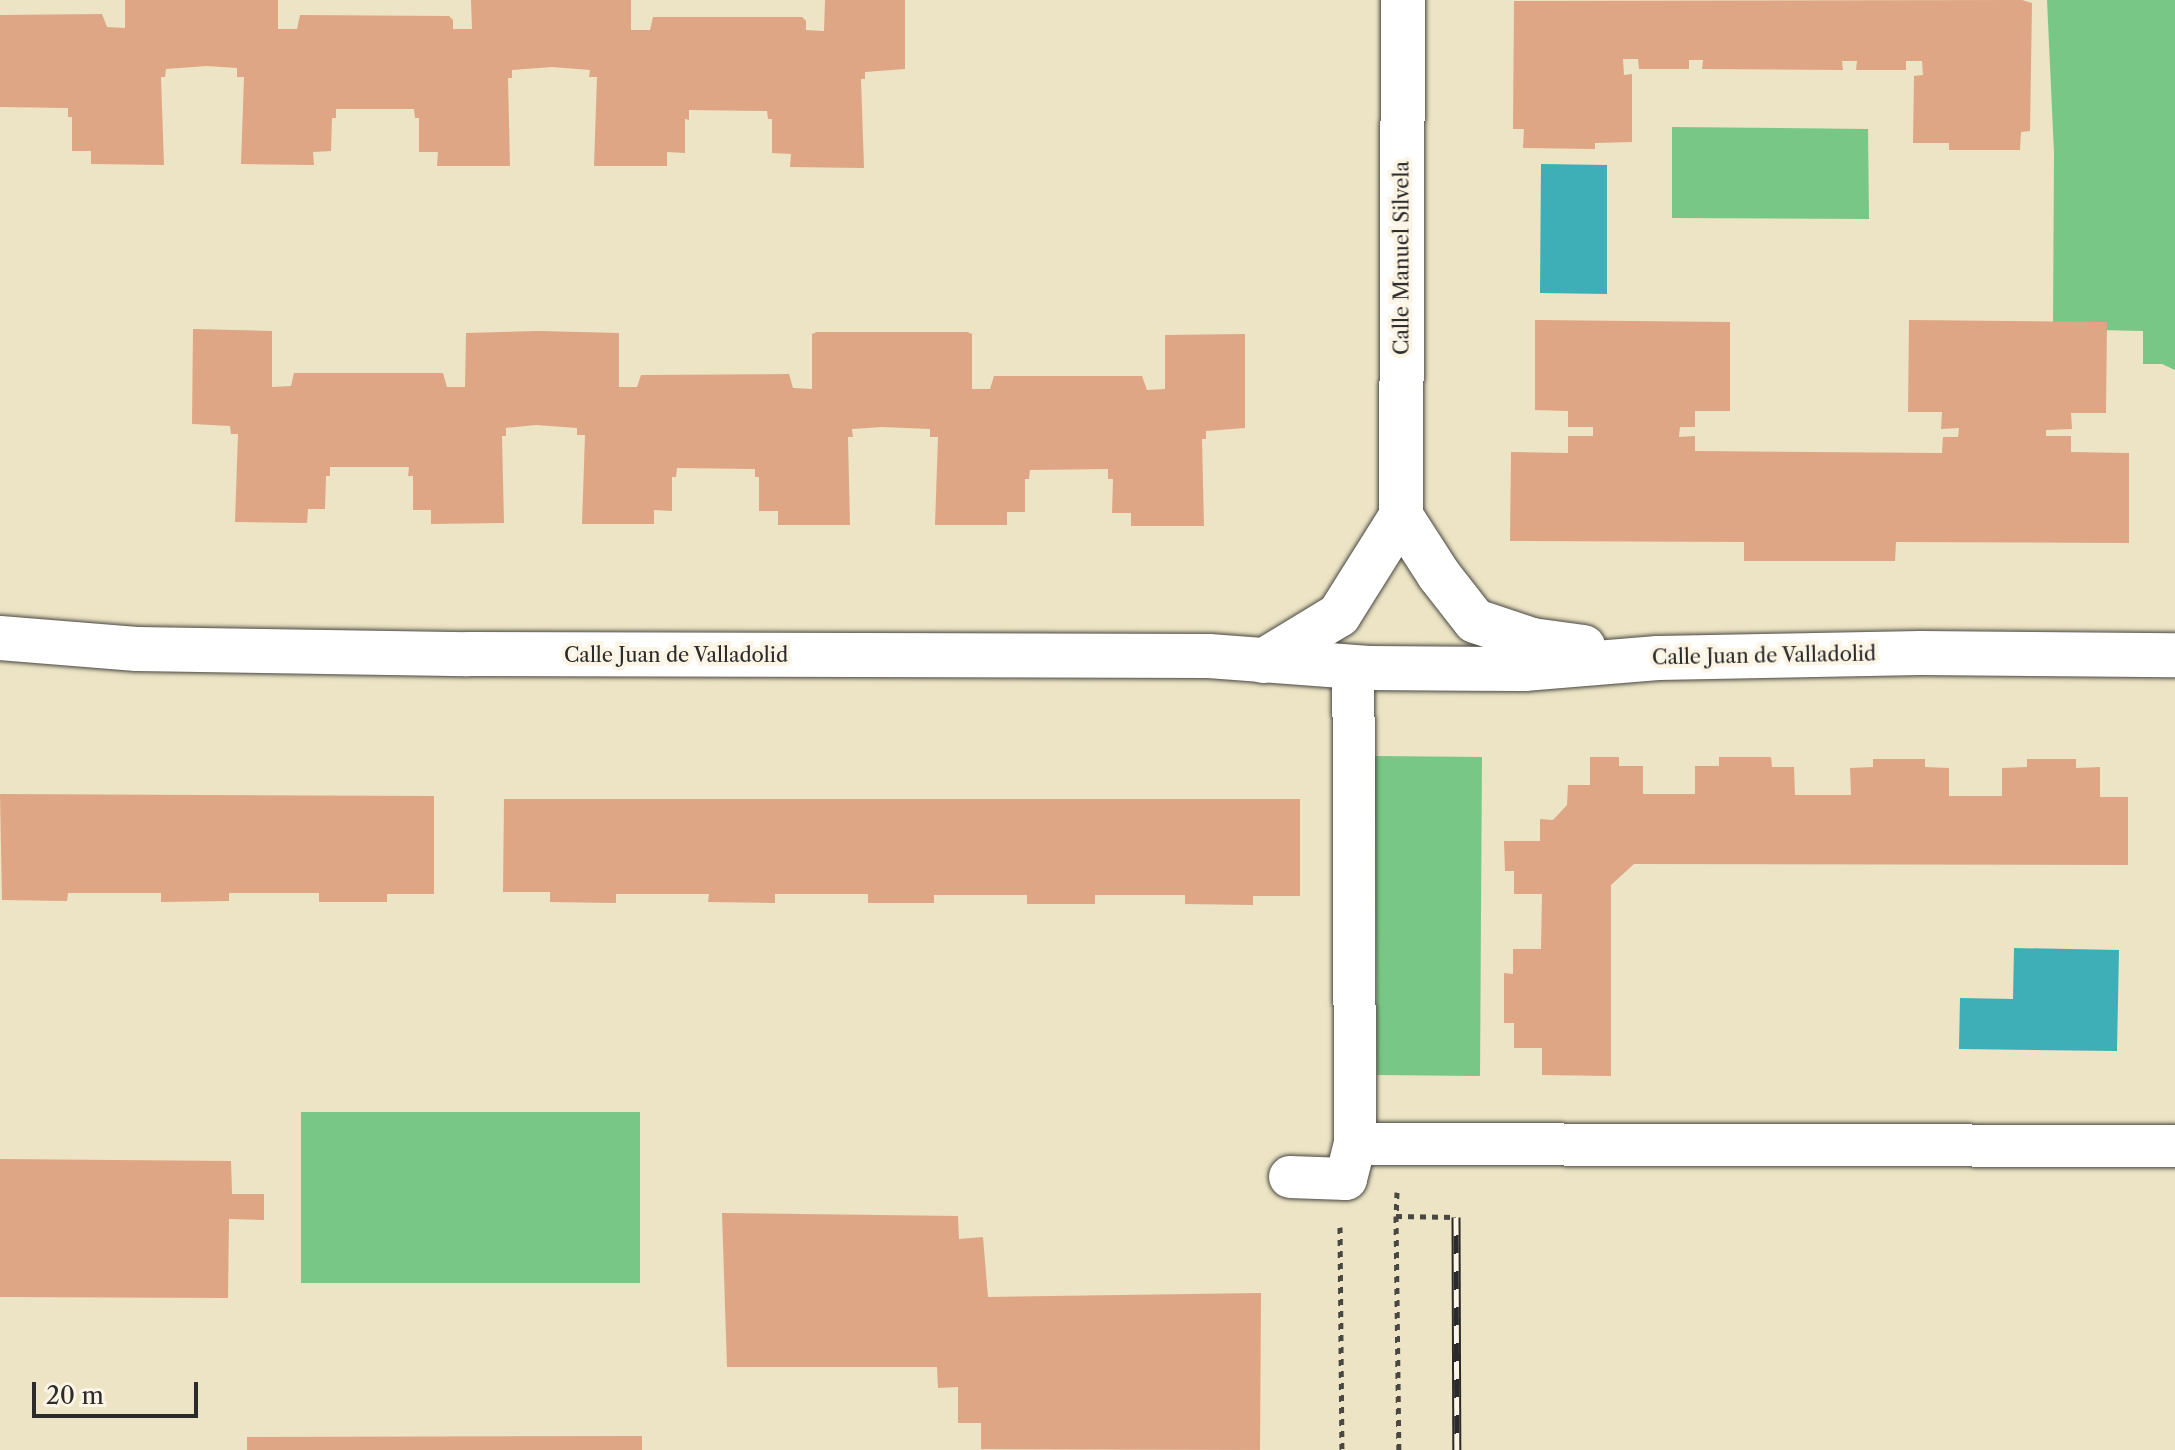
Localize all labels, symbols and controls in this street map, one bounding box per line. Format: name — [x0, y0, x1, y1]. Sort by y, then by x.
street label: Calle Manuel Silvela — [1390, 161, 1414, 355]
street label: Calle Juan de Valladolid — [1651, 642, 1877, 670]
street label: Calle Juan de Valladolid — [564, 643, 788, 667]
scale bar — [36, 1366, 202, 1416]
text: 20 m — [46, 1381, 104, 1410]

